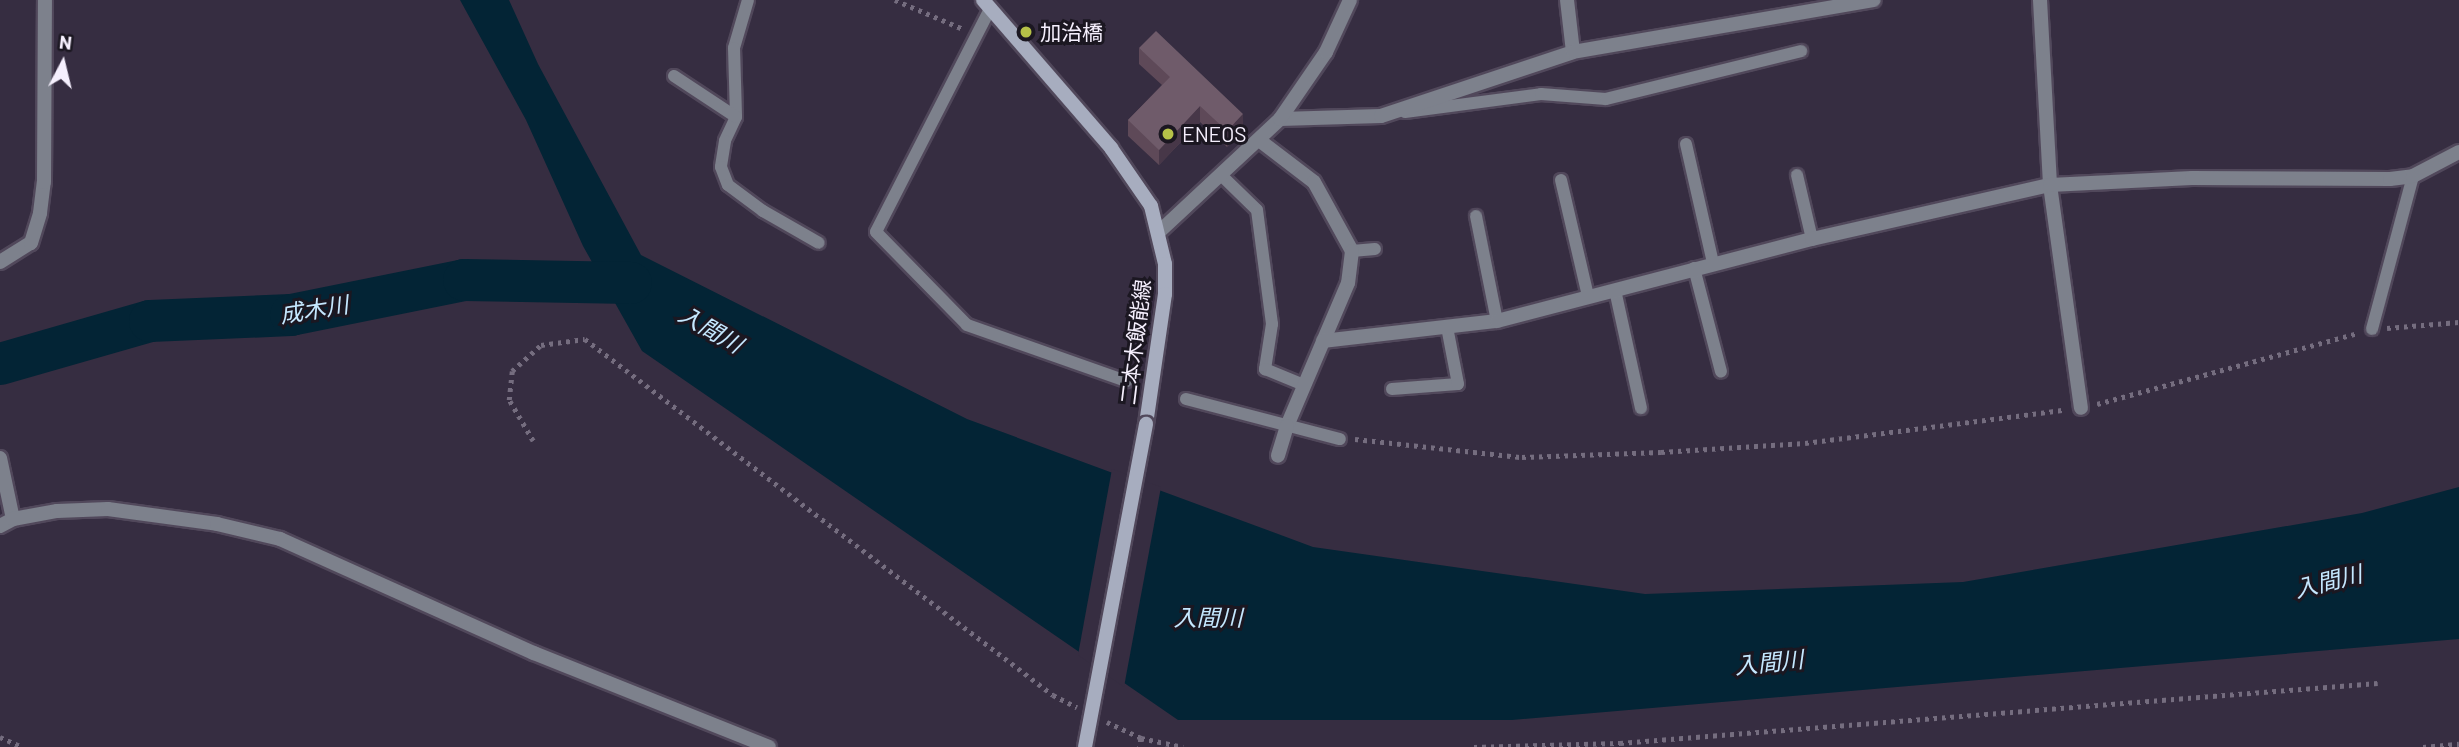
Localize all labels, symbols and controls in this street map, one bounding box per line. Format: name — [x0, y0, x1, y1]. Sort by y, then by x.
place label: 加治橋 — [1040, 19, 1103, 45]
marker: 加治橋 — [1018, 24, 1034, 40]
north arrow — [28, 28, 98, 98]
text: N — [58, 29, 73, 54]
place label: ENEOS — [1182, 121, 1247, 147]
marker: ENEOS — [1160, 126, 1176, 142]
street label: 二本木飯能線 — [1115, 278, 1155, 406]
water label: 成木川 — [278, 290, 350, 328]
water label: 入間川 — [674, 300, 748, 358]
water label: 入間川 — [2291, 559, 2365, 603]
water label: 入間川 — [1174, 603, 1242, 631]
water label: 入間川 — [1733, 645, 1805, 679]

